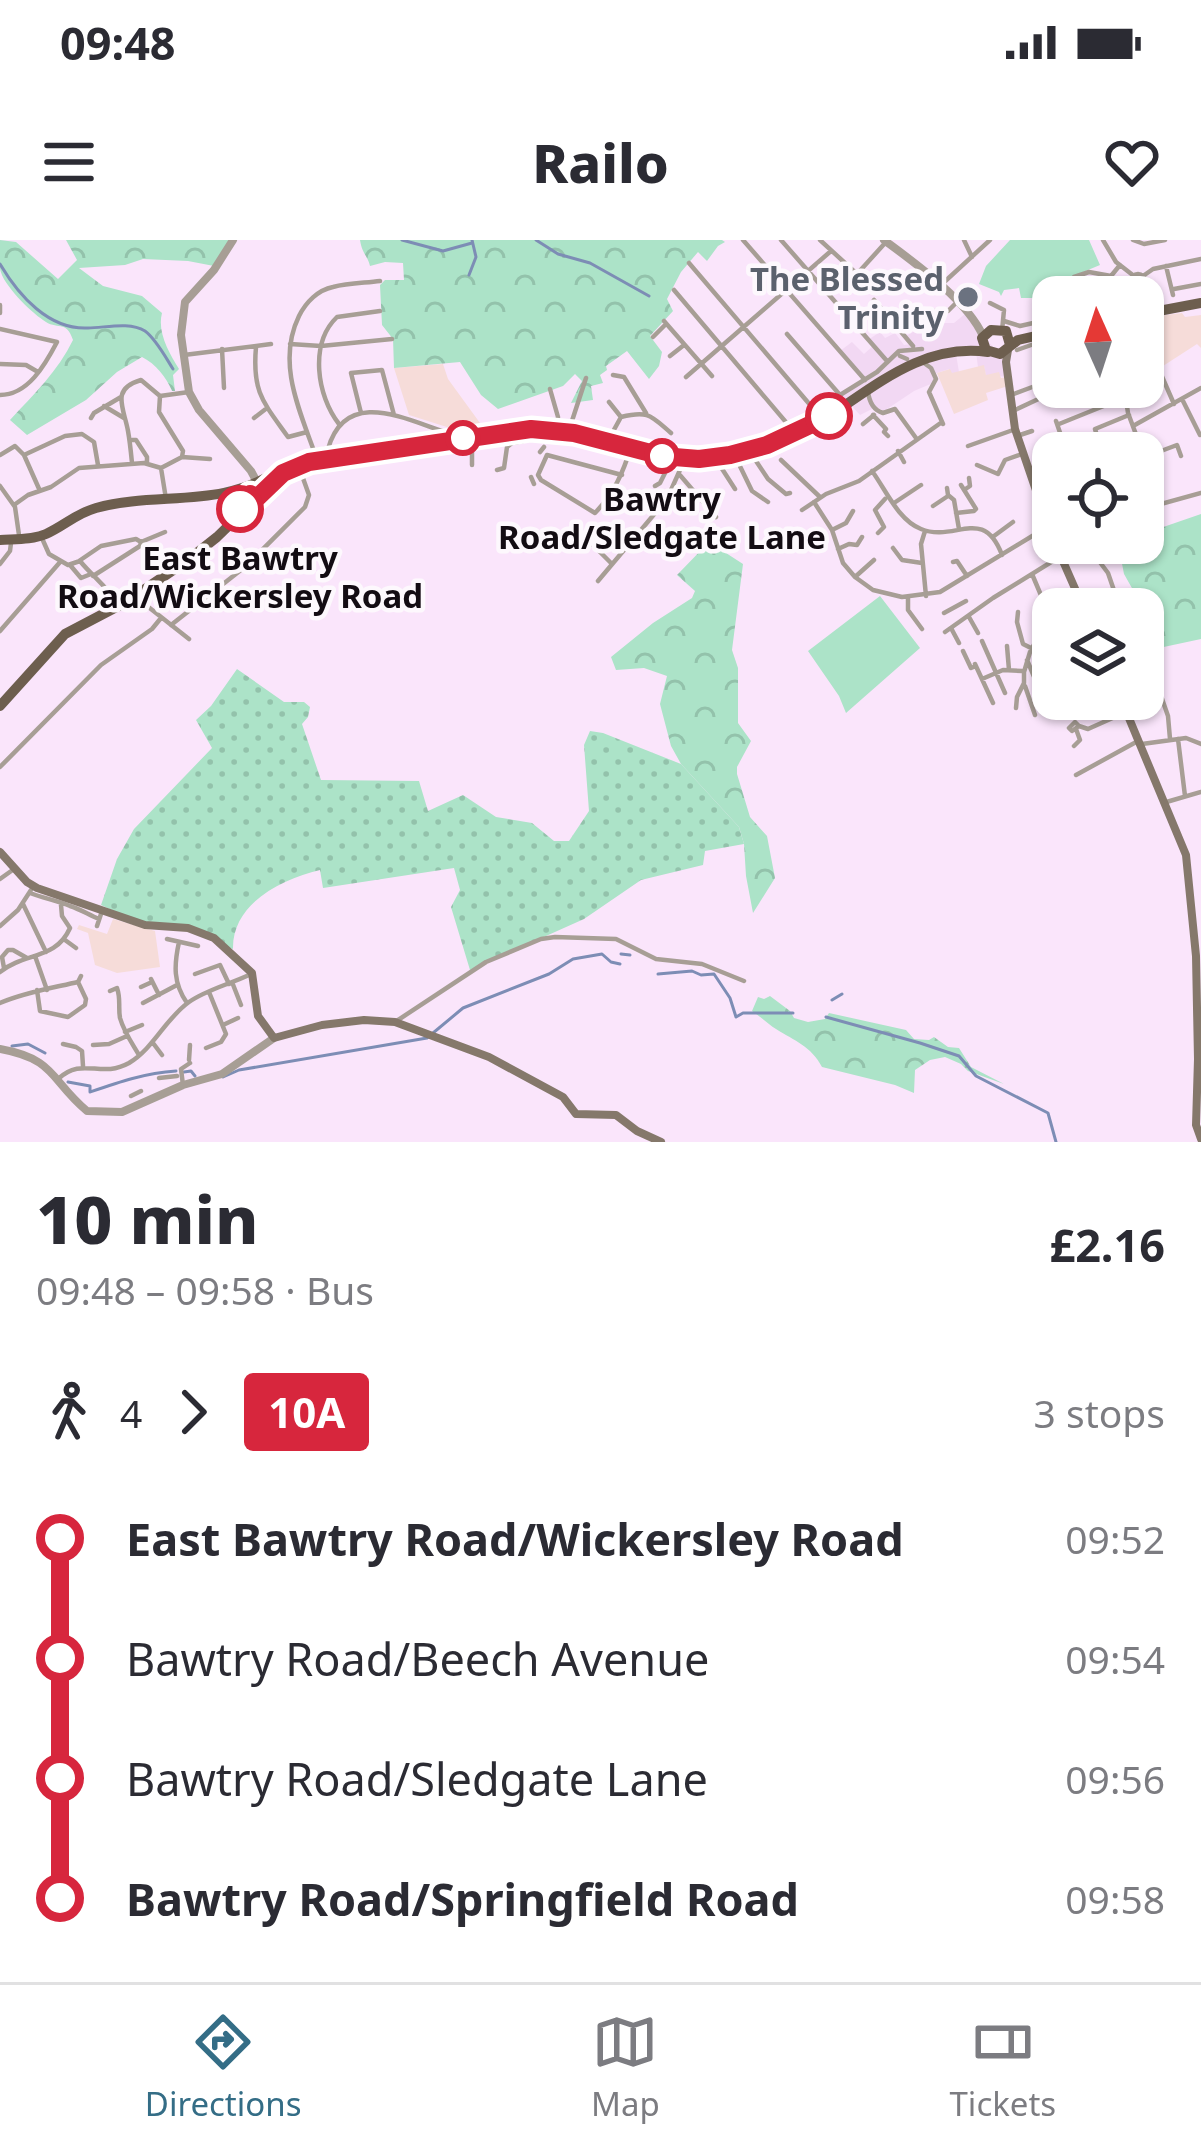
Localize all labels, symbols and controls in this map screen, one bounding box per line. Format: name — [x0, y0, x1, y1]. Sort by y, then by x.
text: 09:48 — [60, 12, 176, 73]
text: Railo — [532, 125, 669, 199]
icon: menu — [36, 129, 102, 195]
icon: heart — [1099, 129, 1165, 195]
place label: The Blessed Trinity — [750, 256, 944, 339]
north arrow — [1032, 276, 1164, 408]
map controls — [1032, 276, 1164, 720]
marker: The Blessed Trinity — [955, 284, 981, 310]
unlabelled marker — [807, 394, 851, 438]
unlabelled marker — [447, 422, 479, 454]
button: locate — [1032, 432, 1164, 564]
marker: Bawtry Road/Sledgate Lane — [646, 440, 678, 472]
place label: Bawtry Road/Sledgate Lane — [498, 476, 826, 559]
marker: East Bawtry Road/Wickersley Road — [218, 487, 262, 531]
place label: East Bawtry Road/Wickersley Road — [57, 535, 423, 618]
button: layers — [1032, 588, 1164, 720]
text: 10 min — [36, 1173, 259, 1263]
text: £2.16 — [1049, 1214, 1165, 1275]
text: 09:48 – 09:58 · Bus — [36, 1263, 374, 1316]
icon: walk — [36, 1379, 102, 1445]
icon: forward — [160, 1379, 226, 1445]
text: 10A — [268, 1383, 345, 1440]
text: 4 — [120, 1386, 142, 1439]
text: 3 stops — [1034, 1386, 1165, 1439]
text: East Bawtry Road/Wickersley Road — [126, 1508, 904, 1569]
text: 09:52 — [1065, 1512, 1165, 1565]
text: Bawtry Road/Beech Avenue — [126, 1628, 709, 1689]
text: 09:54 — [1065, 1632, 1165, 1685]
text: Bawtry Road/Sledgate Lane — [126, 1748, 708, 1809]
text: 09:56 — [1065, 1752, 1165, 1805]
text: Bawtry Road/Springfield Road — [126, 1868, 799, 1929]
text: 09:58 — [1065, 1872, 1165, 1925]
tab: Directions — [145, 2009, 301, 2126]
tab: Map — [591, 2009, 660, 2126]
tab: Tickets — [950, 2009, 1056, 2126]

